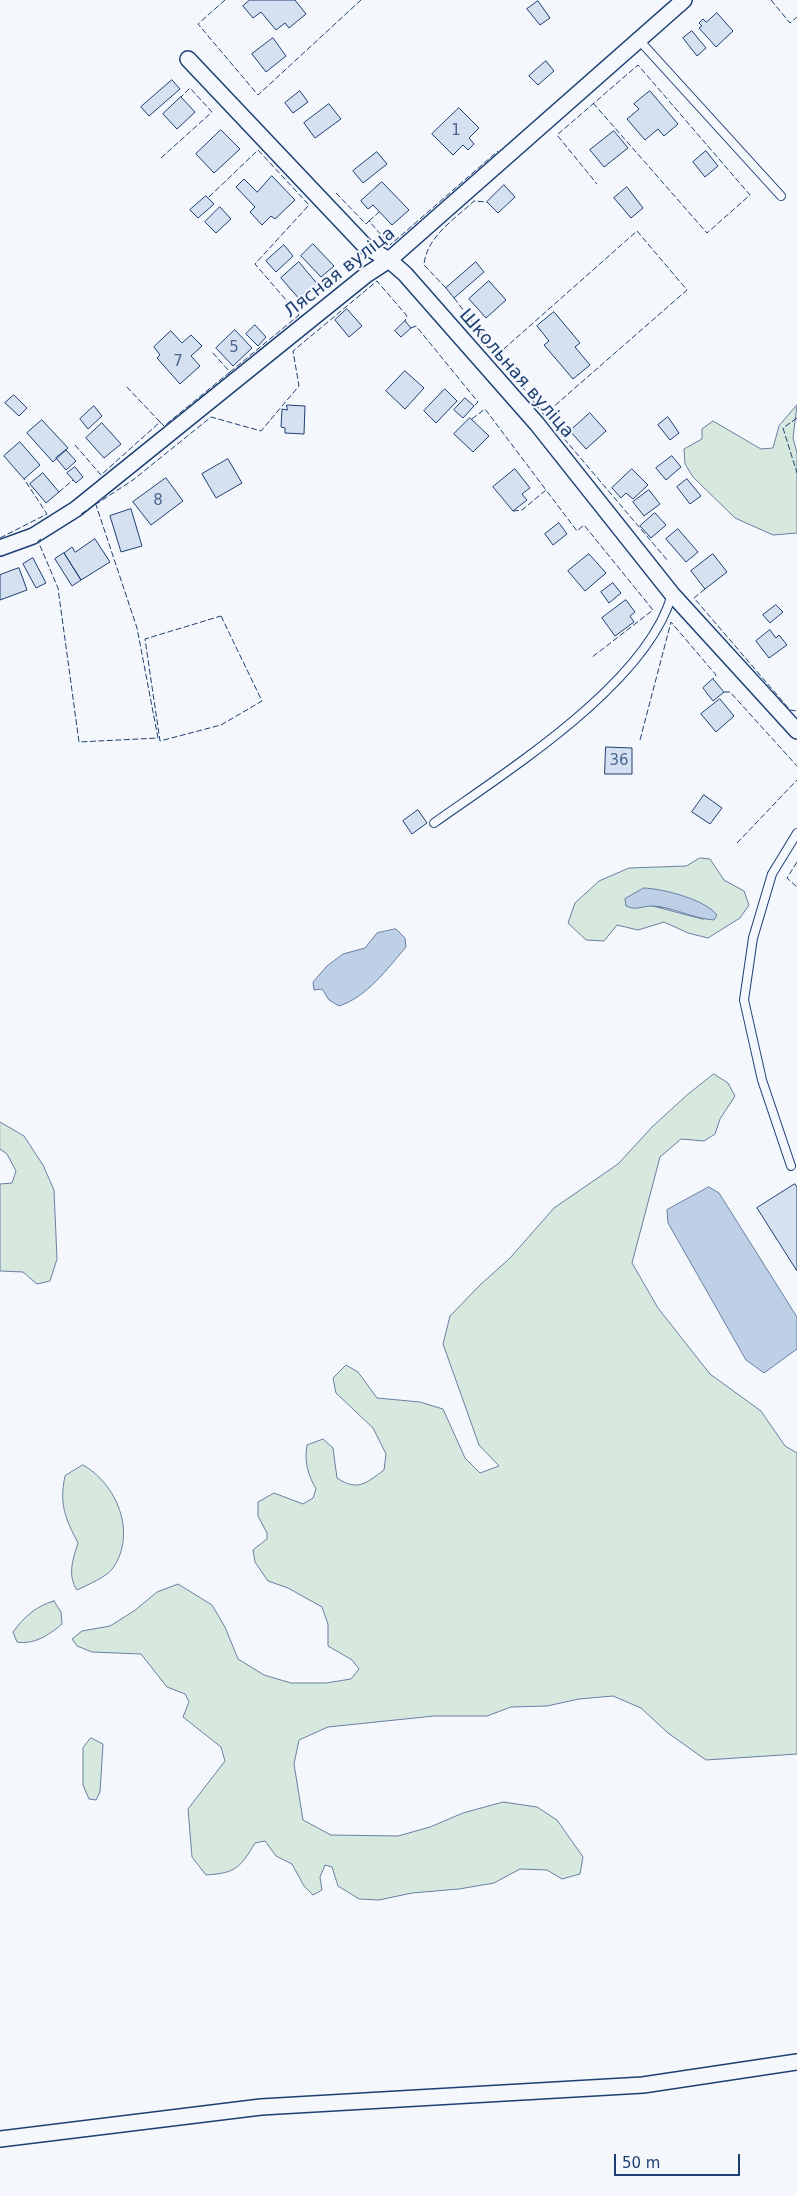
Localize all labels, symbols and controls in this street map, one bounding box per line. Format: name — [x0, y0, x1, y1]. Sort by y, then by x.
house number: 1 — [451, 122, 461, 140]
street label: Лясная вуліца — [280, 223, 400, 323]
street label: Школьная вуліца — [454, 305, 578, 443]
house number: 5 — [229, 339, 239, 357]
house number: 7 — [173, 353, 183, 371]
house number: 8 — [153, 492, 163, 510]
house number: 36 — [609, 752, 629, 770]
scale bar — [617, 2144, 743, 2176]
text: 50 m — [622, 2154, 660, 2172]

